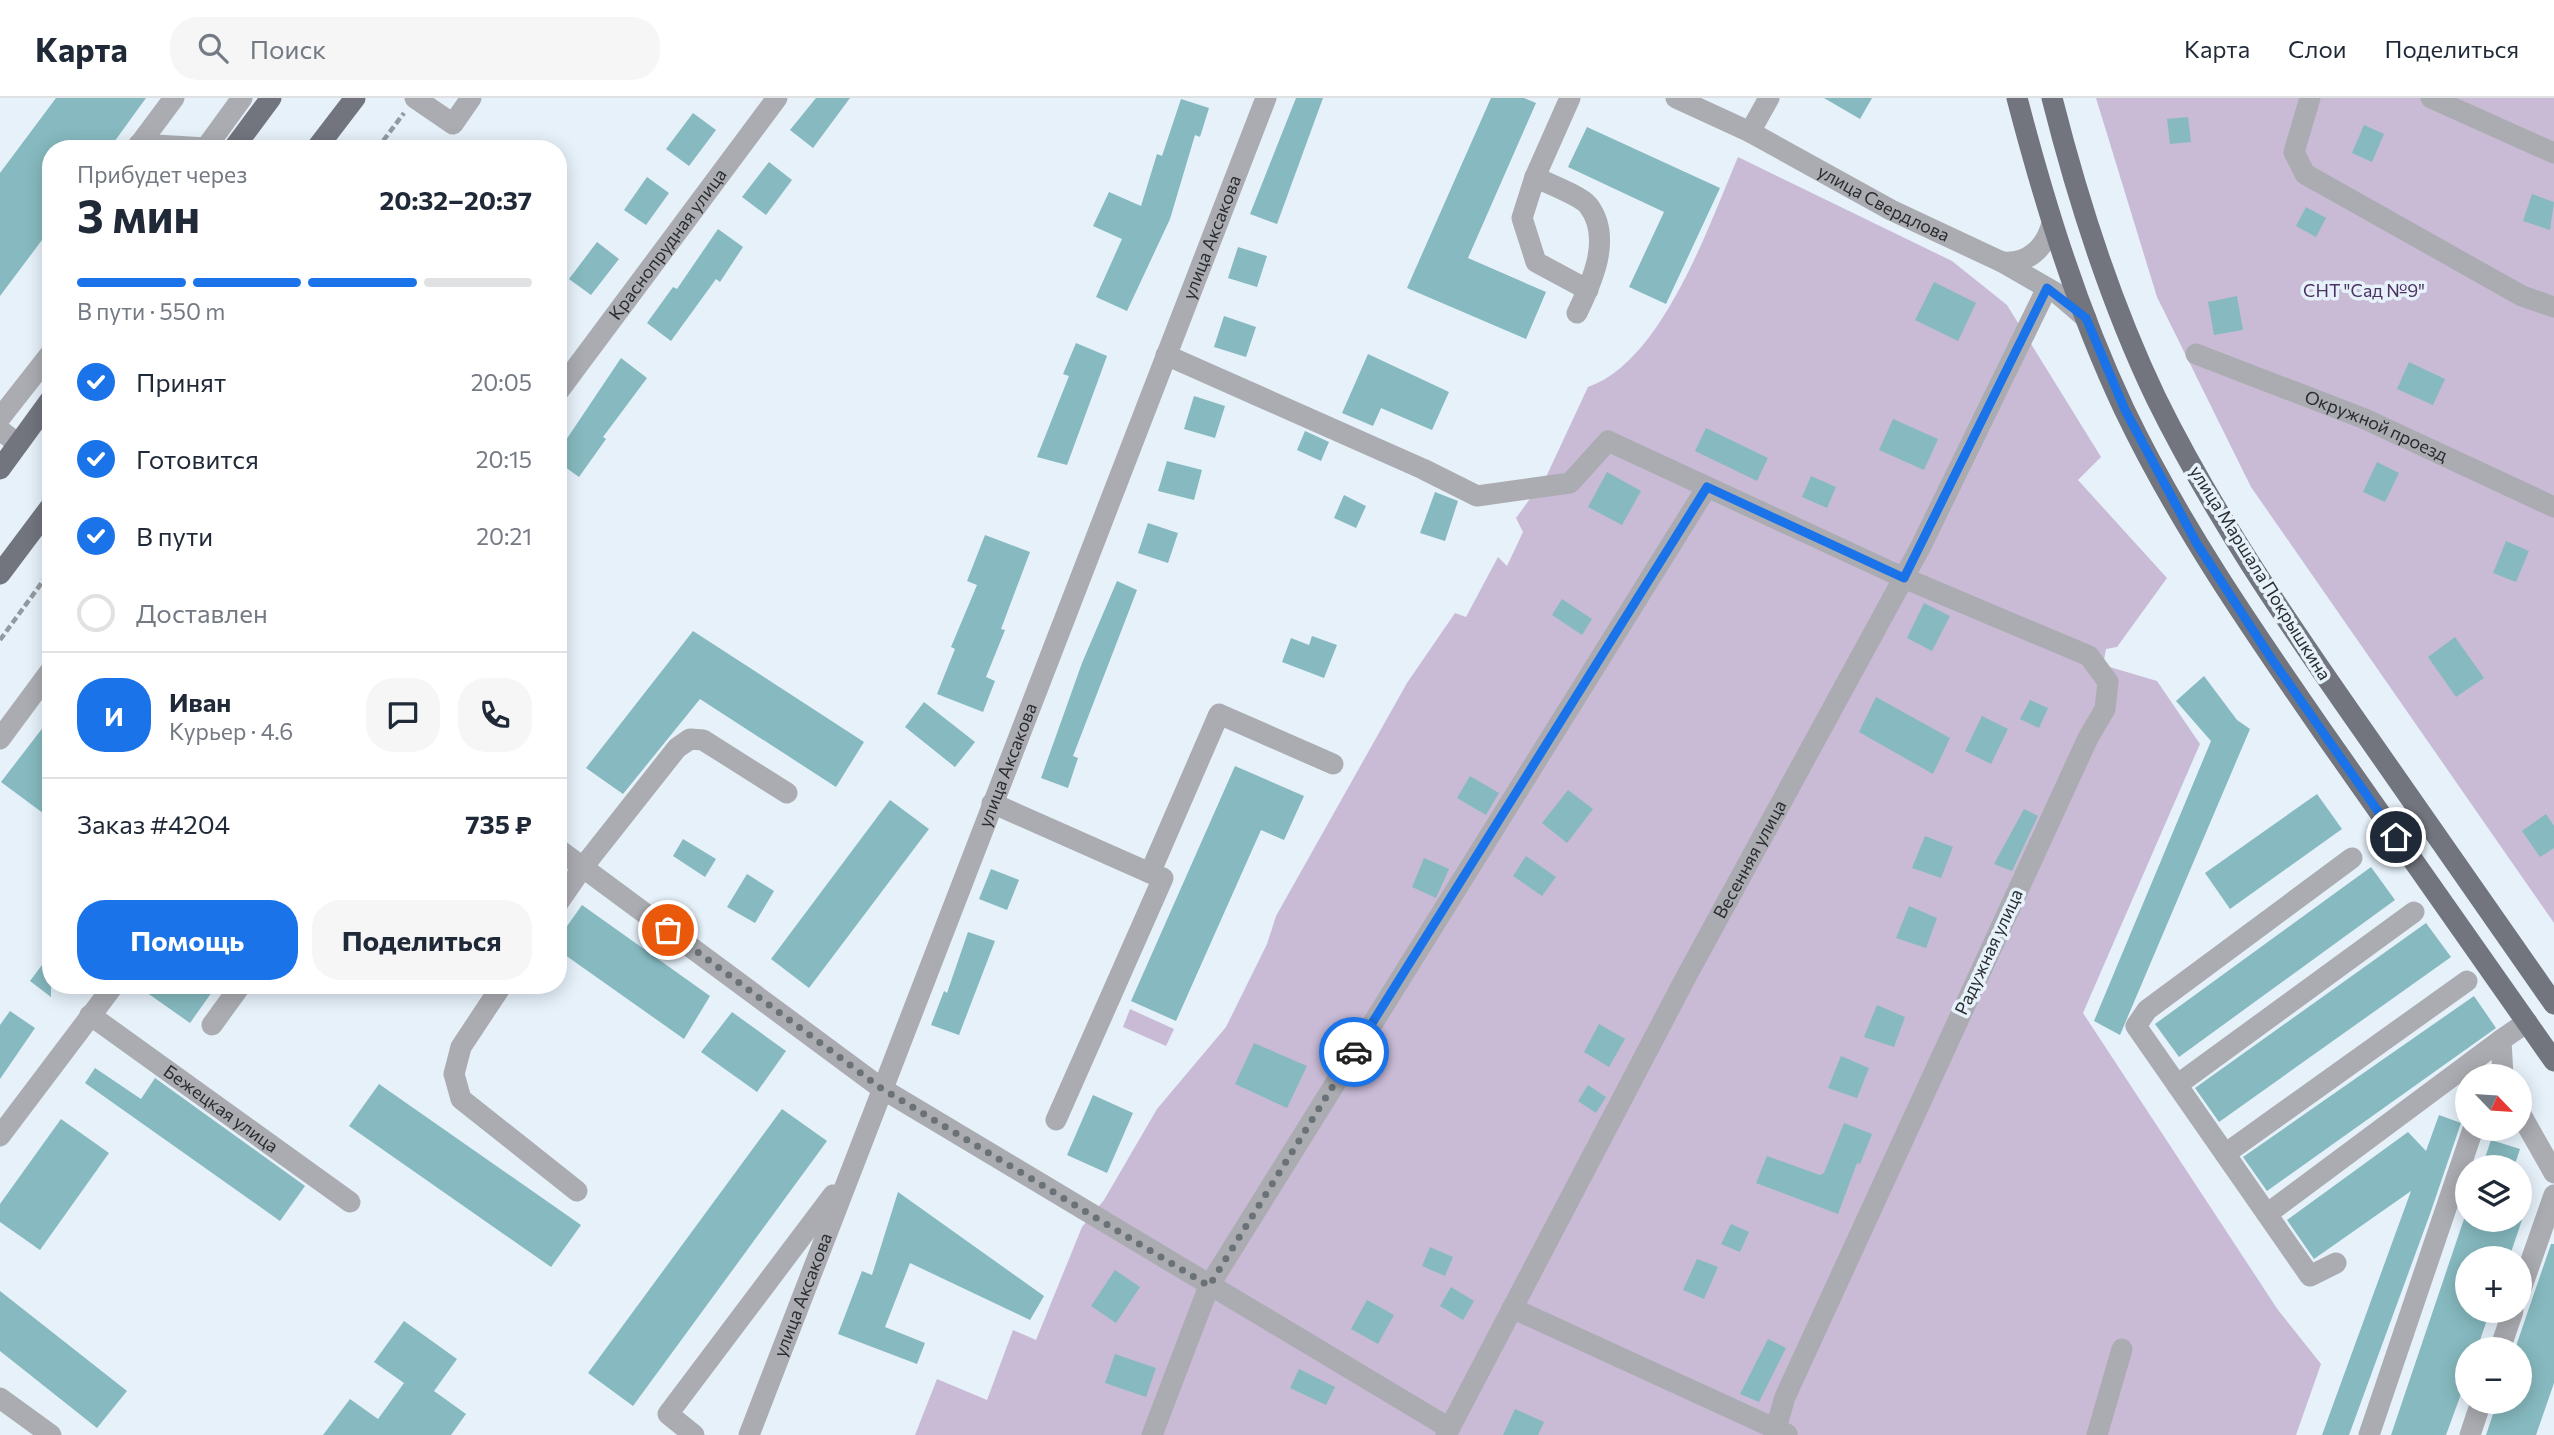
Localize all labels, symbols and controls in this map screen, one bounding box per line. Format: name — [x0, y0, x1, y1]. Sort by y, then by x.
search box — [170, 17, 660, 80]
text: Карта — [35, 28, 128, 69]
icon: search — [194, 29, 232, 67]
text: Поиск — [250, 33, 326, 64]
text: Карта — [2184, 34, 2250, 63]
text: Слои — [2288, 34, 2346, 63]
text: Поделиться — [2384, 34, 2519, 63]
text: Прибудет через — [77, 160, 247, 188]
street label: улица Свердлова — [1814, 160, 1953, 246]
street label: Краснопрудная улица — [603, 164, 731, 324]
street label: улица Аксакова — [1177, 172, 1245, 302]
text: 20:32–20:37 — [380, 184, 532, 215]
text: 3 мин — [77, 186, 200, 242]
park label: СНТ "Сад №9" — [2303, 279, 2425, 301]
text: В пути · 550 m — [77, 297, 225, 325]
icon: check — [77, 363, 115, 401]
text: Принят — [136, 366, 226, 397]
text: 20:05 — [471, 368, 532, 396]
street label: Окружной проезд — [2302, 385, 2452, 466]
icon: check — [77, 440, 115, 478]
text: Готовится — [136, 443, 259, 474]
text: 20:15 — [476, 445, 532, 473]
street label: улица Маршала Покрышкина — [2186, 461, 2336, 684]
icon: check — [77, 517, 115, 555]
text: В пути — [136, 520, 213, 551]
text: 20:21 — [476, 522, 532, 550]
text: Доставлен — [136, 597, 268, 628]
button: chat — [366, 678, 440, 752]
button: phone — [458, 678, 532, 752]
text: Иван — [169, 686, 231, 717]
text: И — [104, 700, 124, 731]
street label: улица Аксакова — [973, 700, 1041, 830]
text: Курьер · 4.6 — [169, 717, 293, 745]
street label: Весенняя улица — [1708, 796, 1790, 922]
pin — [2366, 807, 2426, 867]
text: Заказ #4204 — [77, 808, 230, 839]
text: 735 ₽ — [465, 808, 532, 839]
icon: home — [2377, 818, 2415, 856]
street label: Радужная улица — [1949, 885, 2027, 1018]
button: Помощь — [77, 900, 298, 980]
button: Поделиться — [312, 900, 532, 980]
pin — [638, 900, 698, 960]
icon: bag — [649, 911, 687, 949]
courier — [1319, 1017, 1389, 1087]
icon: car — [1335, 1033, 1373, 1071]
street label: Бежецкая улица — [160, 1060, 283, 1157]
north arrow — [2455, 1064, 2532, 1141]
map controls — [2455, 1064, 2532, 1414]
button: layers — [2455, 1155, 2532, 1232]
street label: улица Аксакова — [768, 1229, 836, 1360]
button: + — [2455, 1246, 2532, 1323]
button: − — [2455, 1337, 2532, 1414]

